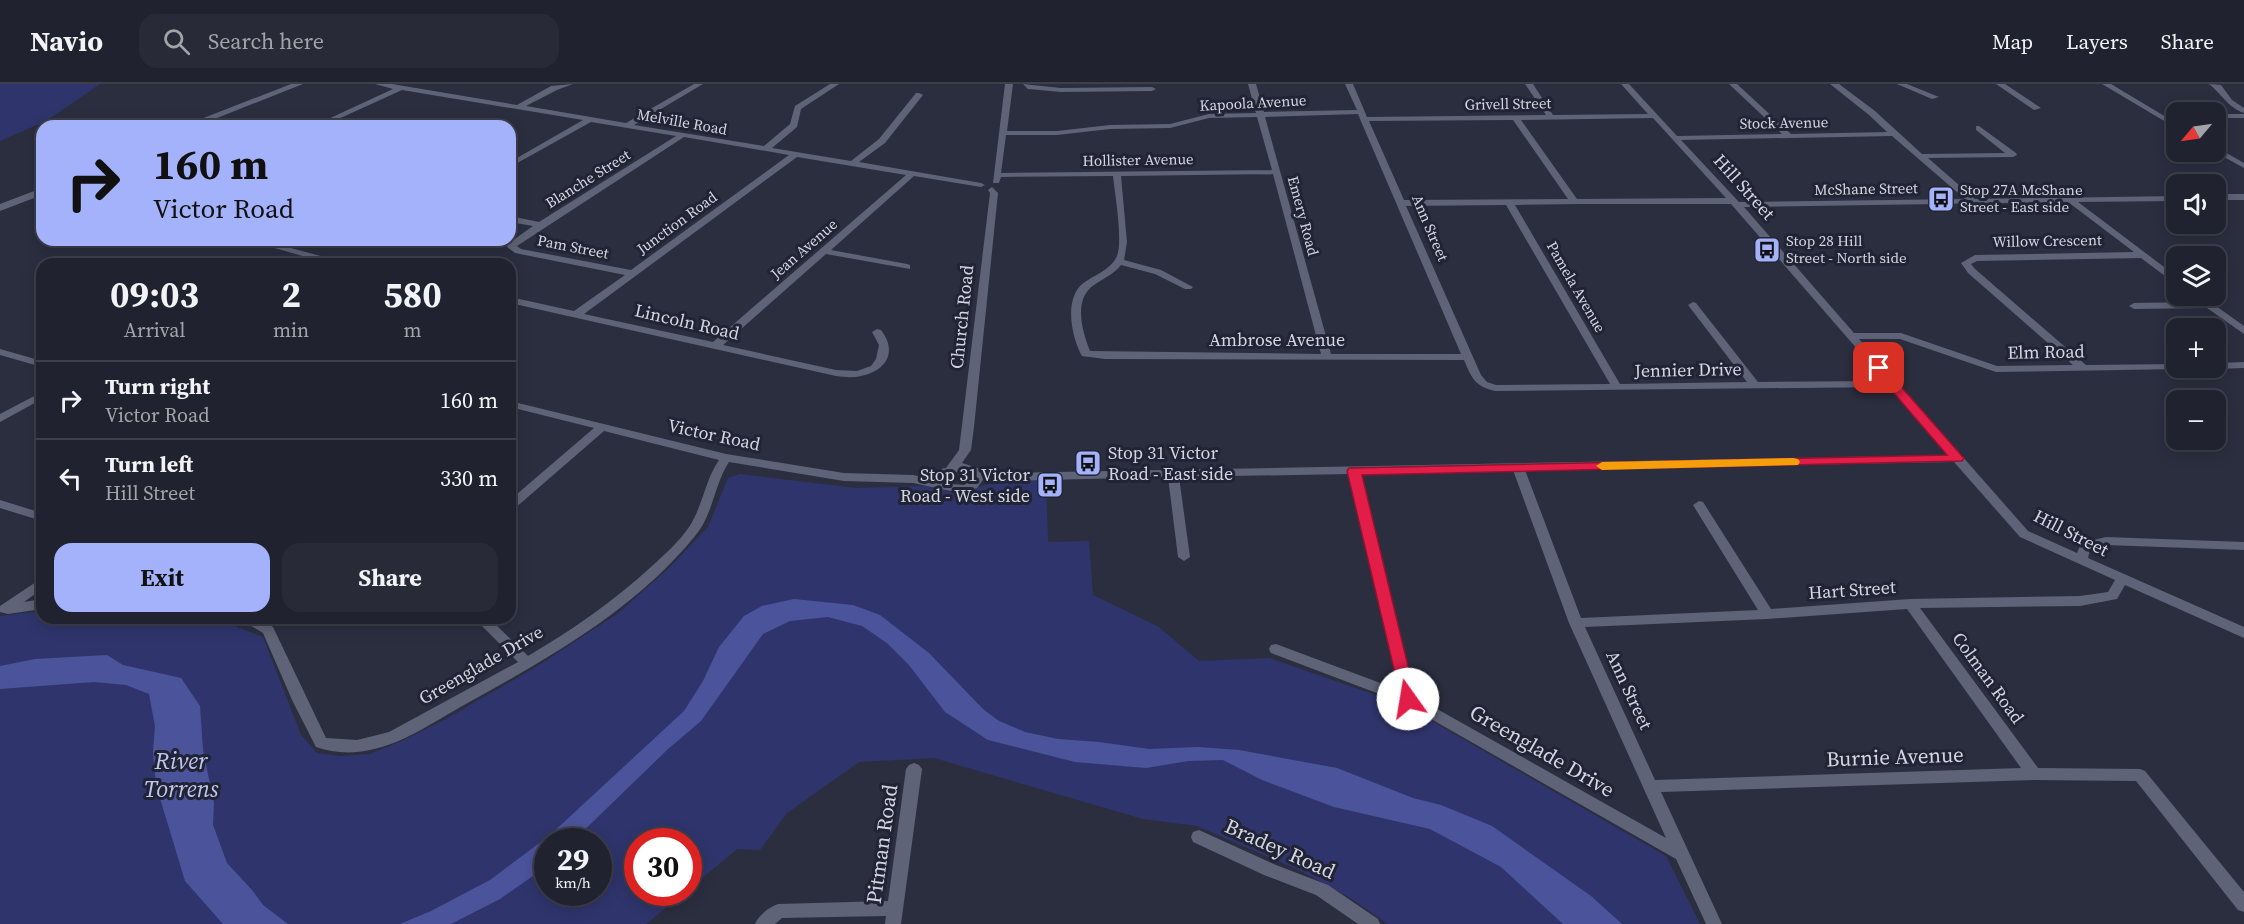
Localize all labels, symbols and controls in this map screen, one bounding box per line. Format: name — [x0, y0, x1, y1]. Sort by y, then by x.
search box — [139, 14, 559, 68]
text: Navio — [30, 22, 103, 60]
icon: search — [160, 25, 193, 58]
text: Search here — [208, 26, 324, 56]
text: Map — [1992, 27, 2033, 56]
text: Layers — [2066, 27, 2128, 56]
text: Share — [2161, 27, 2214, 56]
street label: Kapoola Avenue — [1199, 89, 1307, 116]
street label: Grivell Street — [1464, 92, 1552, 115]
north arrow — [2166, 102, 2226, 162]
map controls — [2166, 102, 2226, 450]
street label: Melville Road — [635, 103, 729, 140]
street label: Stock Avenue — [1739, 111, 1829, 134]
text: 160 m — [153, 135, 268, 193]
icon: right — [54, 144, 132, 222]
street label: Blanche Street — [541, 144, 634, 213]
street label: Hollister Avenue — [1082, 148, 1194, 171]
street label: Hill Street — [1708, 148, 1781, 225]
street label: Emery Road — [1283, 174, 1324, 259]
button: sound — [2166, 174, 2226, 234]
street label: McShane Street — [1814, 177, 1918, 200]
place label: Stop 27A McShane Street - East side — [1960, 179, 2083, 217]
bus stop icon: Stop 27A McShane Street - East side — [1926, 184, 1956, 214]
street label: Junction Road — [632, 186, 721, 259]
text: Victor Road — [153, 190, 294, 227]
street label: Ann Street — [1407, 191, 1454, 264]
street label: Jean Avenue — [765, 214, 842, 284]
street label: Pam Street — [536, 229, 611, 264]
street label: Willow Crescent — [1992, 229, 2102, 252]
place label: Stop 28 Hill Street - North side — [1786, 230, 1907, 268]
bus stop icon: Stop 28 Hill Street - North side — [1752, 235, 1782, 265]
street label: Pamela Avenue — [1542, 237, 1611, 337]
button: layers — [2166, 246, 2226, 306]
street label: Church Road — [944, 264, 979, 370]
text: 09:03 — [110, 270, 199, 319]
text: 2 — [281, 270, 301, 319]
text: 580 — [383, 270, 442, 319]
street label: Lincoln Road — [632, 297, 742, 346]
text: Arrival — [124, 316, 185, 344]
text: min — [273, 316, 309, 344]
text: m — [404, 316, 422, 344]
button: + — [2166, 318, 2226, 378]
street label: Ambrose Avenue — [1209, 327, 1345, 352]
street label: Elm Road — [2007, 338, 2085, 365]
pin — [1853, 342, 1904, 393]
icon: arrive — [1862, 351, 1895, 384]
street label: Jennier Drive — [1633, 356, 1742, 383]
text: Turn right — [105, 371, 210, 401]
icon: right — [54, 384, 87, 417]
text: 160 m — [440, 385, 498, 415]
button: − — [2166, 390, 2226, 450]
text: Victor Road — [105, 401, 210, 429]
street label: Victor Road — [665, 413, 763, 457]
place label: Stop 31 Victor Road - East side — [1108, 440, 1233, 486]
bus stop icon: Stop 31 Victor Road - East side — [1073, 448, 1103, 478]
text: Turn left — [105, 449, 193, 479]
icon: left — [54, 462, 87, 495]
place label: Stop 31 Victor Road - West side — [900, 462, 1030, 508]
text: 330 m — [440, 463, 498, 493]
bus stop icon: Stop 31 Victor Road - West side — [1035, 470, 1065, 500]
text: Hill Street — [105, 479, 195, 507]
street label: Hill Street — [2029, 503, 2113, 562]
button: Exit — [54, 543, 270, 612]
button: Share — [282, 543, 498, 612]
street label: Hart Street — [1807, 574, 1897, 605]
street label: Greenglade Drive — [414, 619, 547, 710]
street label: Colman Road — [1947, 627, 2030, 729]
street label: Ann Street — [1600, 646, 1659, 733]
position arrow — [1376, 667, 1440, 731]
street label: Greenglade Drive — [1465, 697, 1620, 804]
street label: Burnie Avenue — [1826, 740, 1964, 773]
water label: River Torrens — [144, 744, 219, 805]
street label: Pitman Road — [859, 782, 904, 906]
street label: Bradey Road — [1220, 811, 1340, 886]
speed limit sign: 30 — [624, 828, 702, 906]
text: 29 — [557, 839, 589, 880]
text: km/h — [555, 872, 591, 893]

